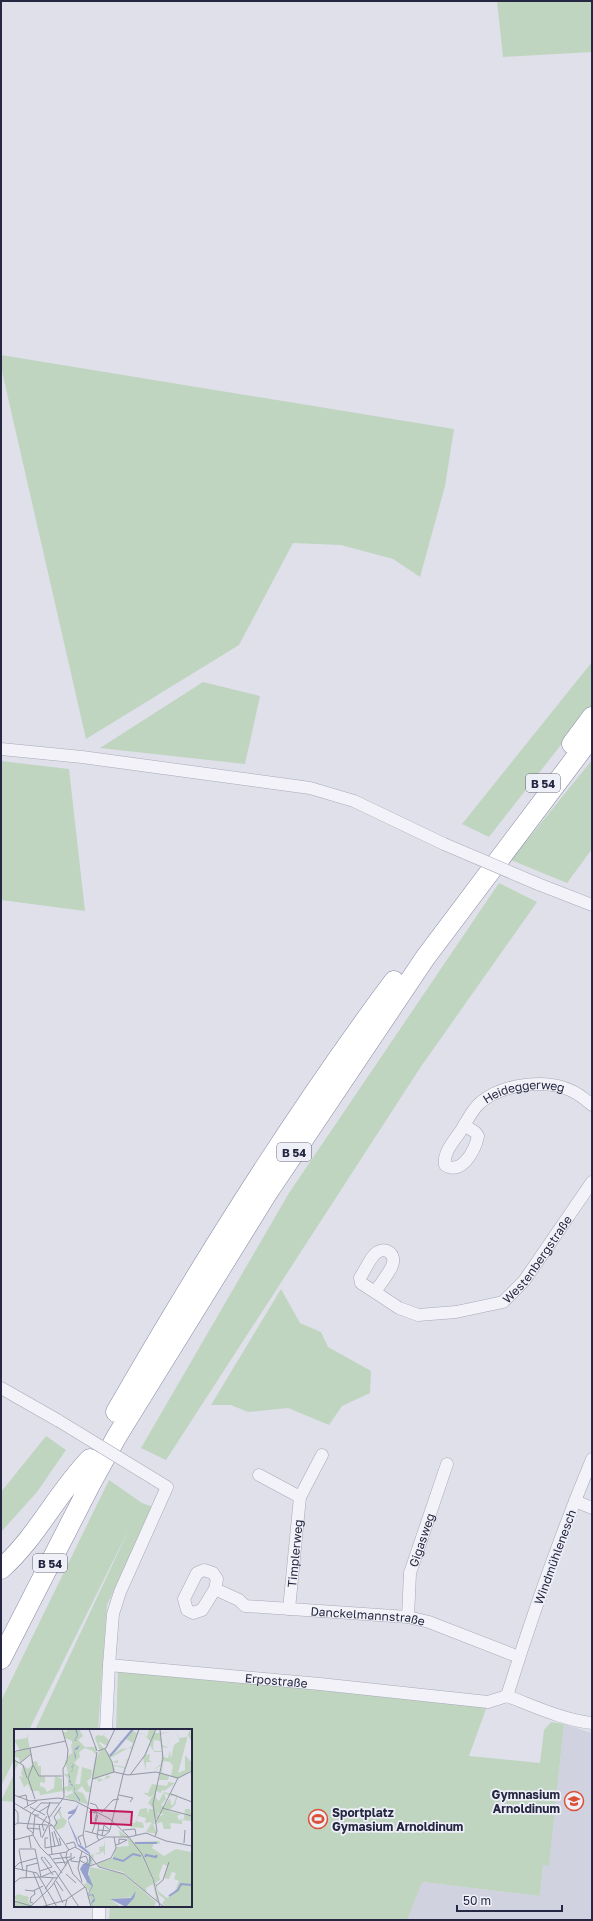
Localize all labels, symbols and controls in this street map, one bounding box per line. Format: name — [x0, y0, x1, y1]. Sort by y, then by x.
road number: B 54 — [526, 774, 560, 792]
street label: Heideggerweg — [480, 1076, 567, 1106]
road number: B 54 — [277, 1143, 311, 1161]
street label: Westenbergstraße — [499, 1212, 575, 1306]
street label: Windmühlenesch — [531, 1507, 579, 1607]
street label: Gigasweg — [405, 1511, 437, 1569]
street label: Timplerweg — [284, 1519, 305, 1588]
road number: B 54 — [33, 1554, 67, 1572]
street label: Danckelmannstraße — [310, 1603, 427, 1628]
street label: Erpostraße — [244, 1670, 308, 1690]
inset map — [14, 1729, 192, 1907]
place label: Gymnasium Arnoldinum — [492, 1787, 560, 1816]
school or university icon: Gymnasium Arnoldinum — [563, 1790, 585, 1812]
place label: Sportplatz Gymasium Arnoldinum — [332, 1805, 463, 1834]
sports icon: Sportplatz Gymasium Arnoldinum — [307, 1808, 329, 1830]
scale bar — [457, 1887, 562, 1913]
text: 50 m — [463, 1893, 491, 1908]

